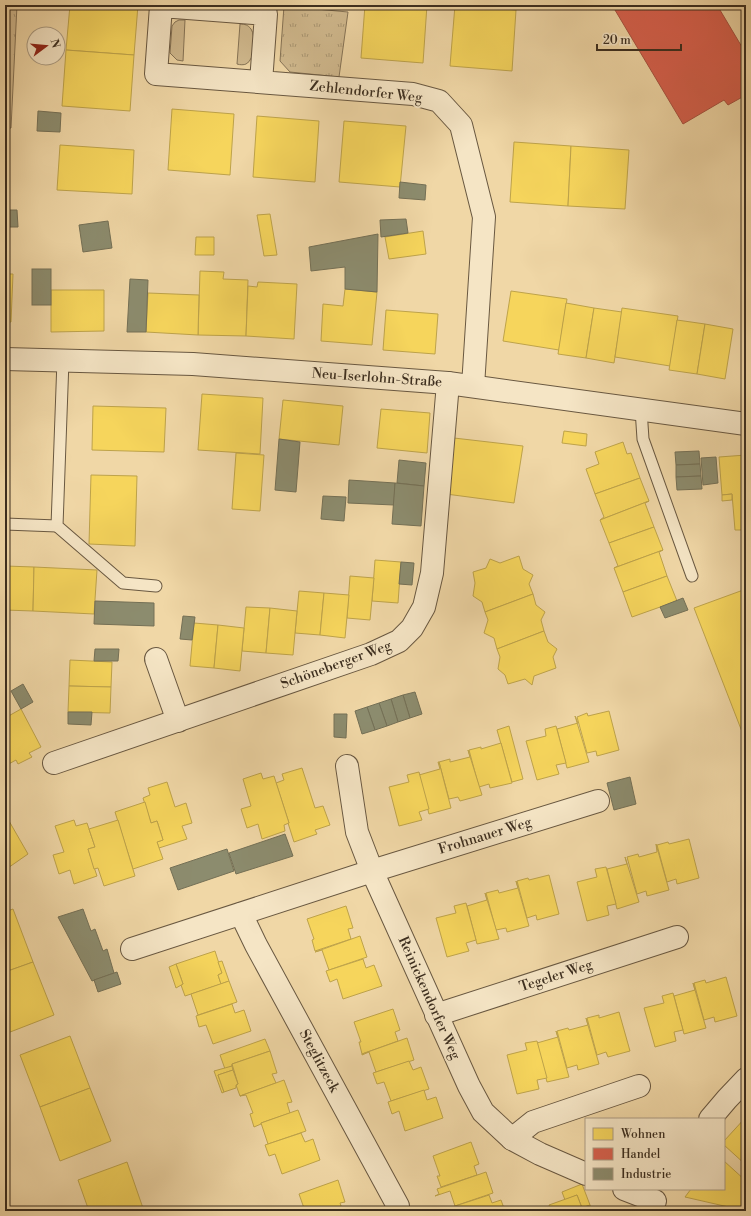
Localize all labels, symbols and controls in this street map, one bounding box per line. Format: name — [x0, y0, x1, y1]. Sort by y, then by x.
north arrow — [26, 26, 66, 66]
scale bar — [597, 26, 681, 52]
text: 20 m — [603, 33, 631, 48]
text: N — [47, 37, 63, 50]
street label: Zehlendorfer Weg — [309, 77, 424, 107]
street label: Neu-Iserlohn-Straße — [311, 364, 443, 392]
street label: Schöneberger Weg — [278, 636, 395, 693]
street label: Frohnauer Weg — [436, 813, 535, 859]
street label: Reinickendorfer Weg — [394, 934, 465, 1063]
street label: Tegeler Weg — [517, 955, 596, 996]
street label: Steglitzeck — [295, 1026, 343, 1096]
legend — [585, 1118, 725, 1190]
text: Wohnen — [620, 1127, 665, 1142]
text: Handel — [621, 1147, 661, 1162]
text: Industrie — [621, 1167, 671, 1182]

